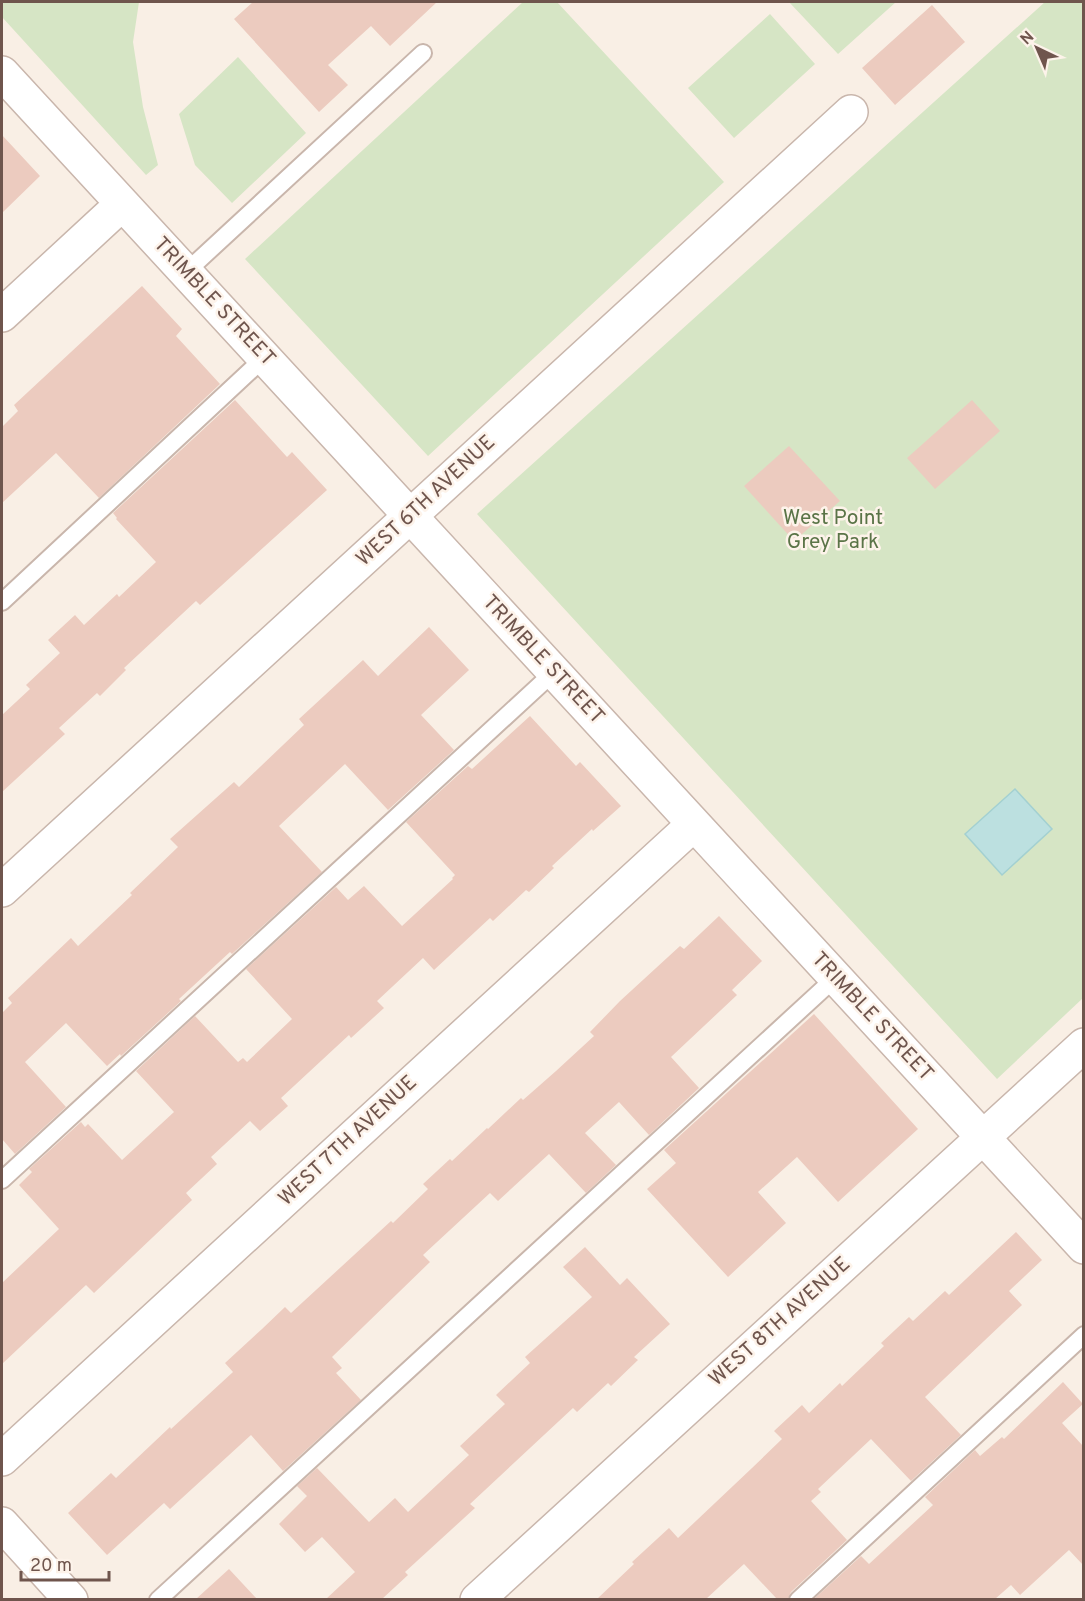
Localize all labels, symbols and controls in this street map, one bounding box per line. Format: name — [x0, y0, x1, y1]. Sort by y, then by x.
north arrow — [1007, 18, 1067, 78]
text: N — [1017, 27, 1039, 50]
street label: TRIMBLE STREET — [147, 232, 281, 372]
street label: WEST 6TH AVENUE — [351, 429, 501, 573]
park label: West Point Grey Park — [783, 505, 883, 556]
street label: TRIMBLE STREET — [476, 590, 610, 730]
street label: TRIMBLE STREET — [805, 947, 939, 1087]
street label: WEST 7TH AVENUE — [273, 1070, 423, 1212]
street label: WEST 8TH AVENUE — [704, 1251, 856, 1393]
scale bar — [21, 1544, 110, 1582]
text: 20 m — [30, 1555, 72, 1578]

